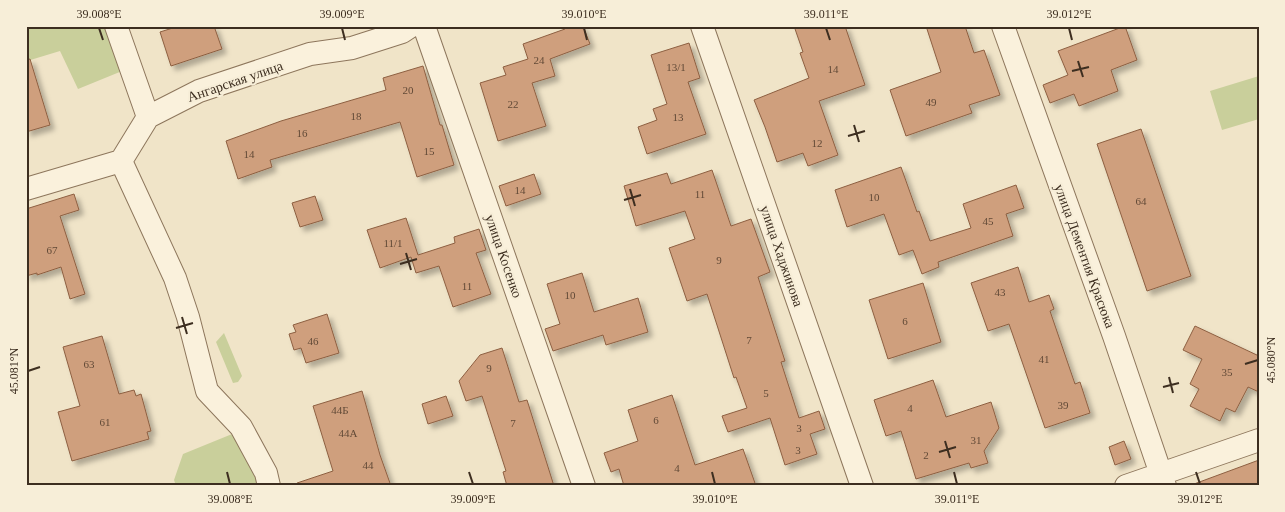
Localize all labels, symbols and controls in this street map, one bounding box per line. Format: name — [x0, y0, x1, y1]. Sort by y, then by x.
text: 39.008°E — [76, 7, 122, 21]
text: 39.009°E — [319, 7, 365, 21]
text: 39.010°E — [561, 7, 607, 21]
text: 39.011°E — [804, 7, 848, 21]
text: 39.012°E — [1046, 7, 1092, 21]
house number: 24 — [534, 54, 545, 66]
street label: Ангарская улица — [185, 58, 286, 105]
house number: 13/1 — [666, 61, 686, 73]
house number: 14 — [828, 63, 839, 75]
house number: 20 — [403, 84, 414, 96]
house number: 49 — [926, 96, 937, 108]
house number: 22 — [508, 98, 519, 110]
house number: 18 — [351, 110, 362, 122]
house number: 13 — [673, 111, 684, 123]
house number: 16 — [297, 127, 308, 139]
house number: 12 — [812, 137, 823, 149]
house number: 15 — [424, 145, 435, 157]
house number: 14 — [244, 148, 255, 160]
street label: улица Дементия Красюка — [1051, 182, 1118, 331]
house number: 14 — [515, 184, 526, 196]
house number: 11 — [695, 188, 705, 200]
house number: 10 — [869, 191, 880, 203]
house number: 64 — [1136, 195, 1147, 207]
street label: улица Хаджинова — [757, 204, 806, 309]
street label: улица Косенко — [482, 212, 525, 300]
house number: 45 — [983, 215, 994, 227]
house number: 11/1 — [383, 237, 403, 249]
house number: 67 — [47, 244, 58, 256]
house number: 9 — [716, 254, 722, 266]
house number: 11 — [462, 280, 472, 292]
house number: 43 — [995, 286, 1006, 298]
house number: 10 — [565, 289, 576, 301]
house number: 6 — [902, 315, 908, 327]
house number: 7 — [746, 334, 752, 346]
house number: 46 — [308, 335, 319, 347]
text: 45.080°N — [1264, 336, 1278, 383]
text: 45.081°N — [7, 347, 21, 394]
house number: 41 — [1039, 353, 1050, 365]
house number: 63 — [84, 358, 95, 370]
house number: 9 — [486, 362, 492, 374]
house number: 35 — [1222, 366, 1233, 378]
house number: 5 — [763, 387, 769, 399]
house number: 39 — [1058, 399, 1069, 411]
house number: 4 — [907, 402, 913, 414]
house number: 44Б — [331, 404, 349, 416]
house number: 6 — [653, 414, 659, 426]
house number: 61 — [100, 416, 111, 428]
house number: 7 — [510, 417, 516, 429]
house number: 3 — [796, 422, 802, 434]
house number: 44А — [339, 427, 358, 439]
house number: 31 — [971, 434, 982, 446]
house number: 3 — [795, 444, 801, 456]
house number: 2 — [923, 449, 929, 461]
house number: 44 — [363, 459, 374, 471]
house number: 4 — [674, 462, 680, 474]
text: 39.008°E — [207, 492, 253, 506]
text: 39.009°E — [450, 492, 496, 506]
text: 39.010°E — [692, 492, 738, 506]
text: 39.011°E — [935, 492, 979, 506]
text: 39.012°E — [1177, 492, 1223, 506]

